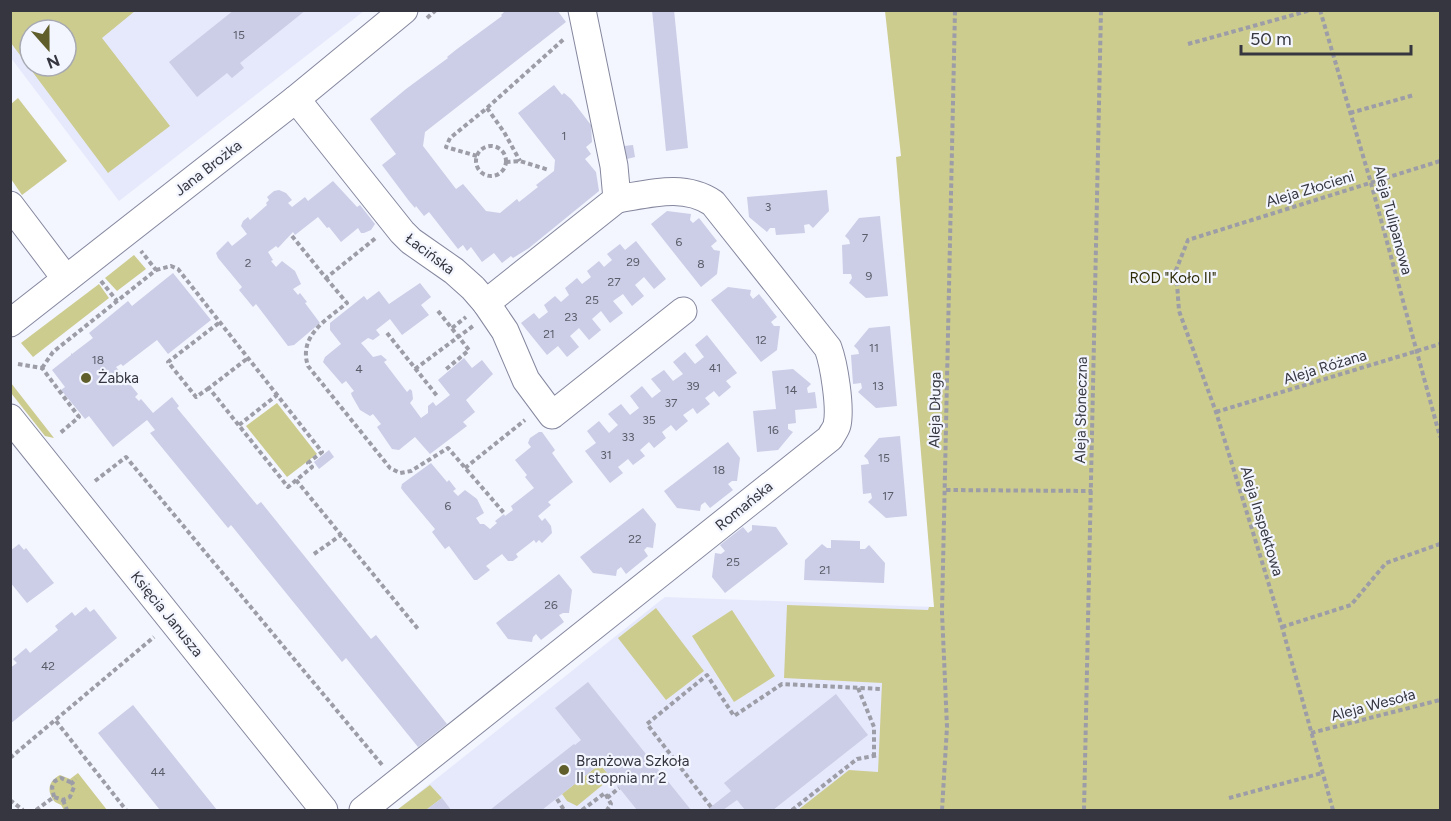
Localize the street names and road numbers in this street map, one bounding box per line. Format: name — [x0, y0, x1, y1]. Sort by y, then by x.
street label: Jana Brożka — [171, 136, 245, 200]
street label: Aleja Tulipanowa — [1370, 163, 1416, 277]
street label: Aleja Złocieni — [1264, 167, 1356, 211]
street label: Łacińska — [402, 230, 458, 278]
street label: Aleja Różana — [1281, 346, 1369, 388]
street label: Aleja Słoneczna — [1071, 356, 1091, 464]
street label: Aleja Długa — [925, 372, 945, 448]
street label: Aleja Inspektowa — [1237, 464, 1287, 578]
street label: Romańska — [712, 477, 776, 535]
street label: Księcia Janusza — [127, 568, 207, 660]
street label: Aleja Wesoła — [1329, 685, 1417, 725]

